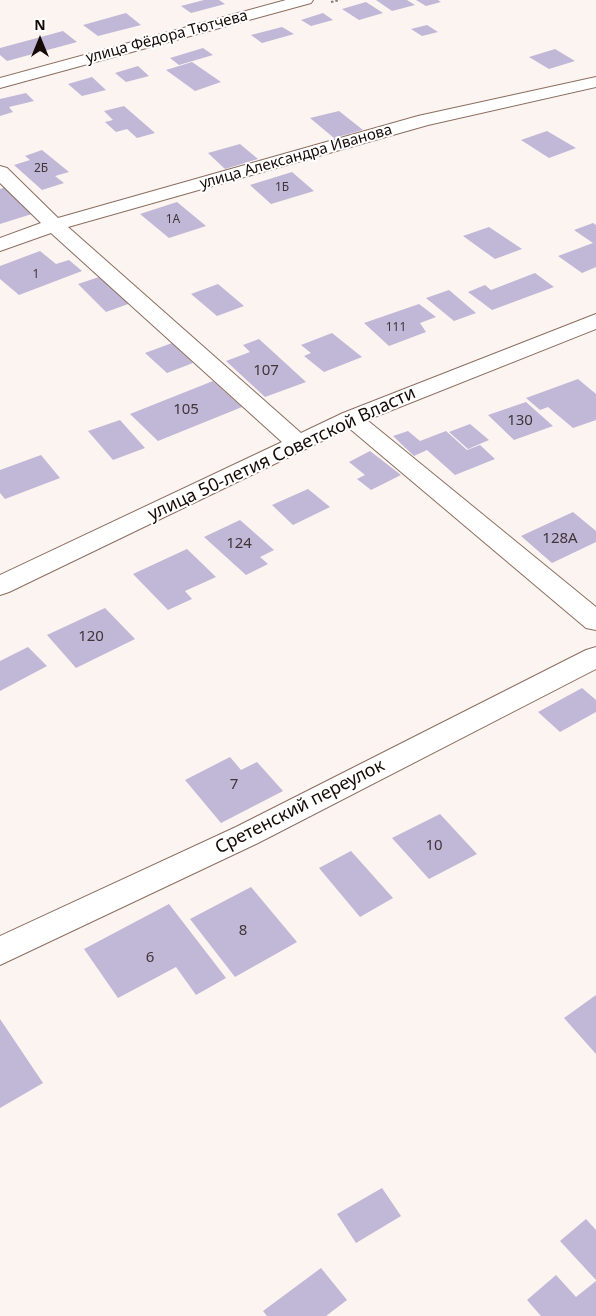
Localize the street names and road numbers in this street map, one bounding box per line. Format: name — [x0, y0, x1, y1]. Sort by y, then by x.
street label: улица Фёдора Тютчева — [84, 7, 250, 67]
street label: улица Александра Иванова — [198, 121, 394, 193]
street label: улица 50-летия Советской Власти — [145, 382, 419, 526]
street label: Сретенский переулок — [212, 755, 388, 859]

